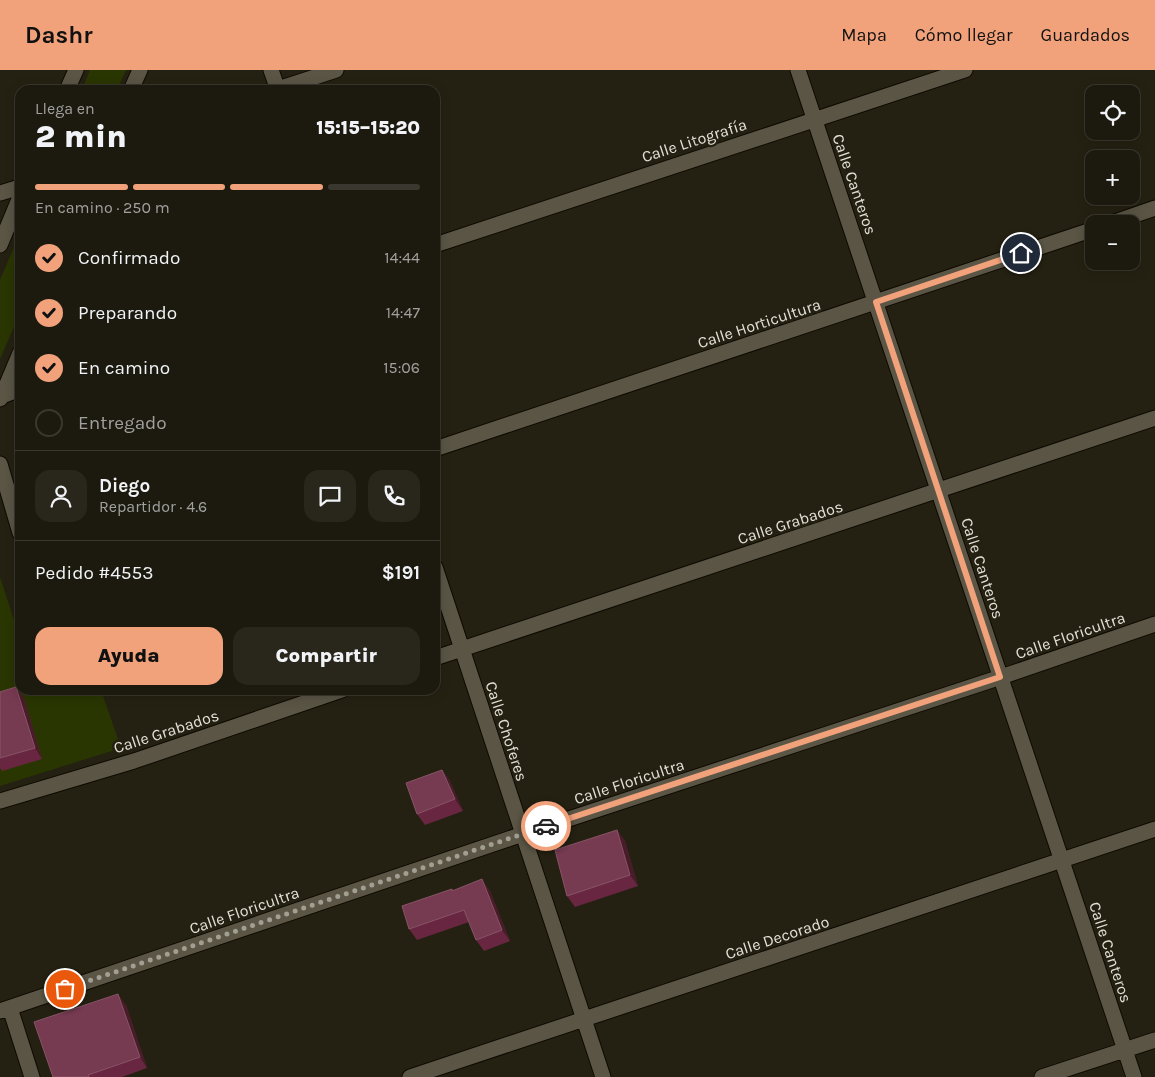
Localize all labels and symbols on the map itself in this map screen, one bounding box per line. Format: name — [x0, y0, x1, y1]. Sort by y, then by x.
street label: Calle Litografía — [639, 115, 749, 166]
street label: Calle Canteros — [828, 131, 881, 237]
pin — [1000, 232, 1042, 274]
street label: Calle Horticultura — [695, 295, 823, 352]
street label: Calle Grabados — [735, 497, 845, 548]
street label: Calle Canteros — [957, 515, 1008, 621]
street label: Calle Floricultra — [1013, 608, 1128, 663]
street label: Calle Choferes — [481, 679, 532, 784]
street label: Calle Grabados — [111, 706, 221, 757]
street label: Calle Floricultra — [572, 755, 687, 808]
courier — [521, 801, 571, 851]
street label: Calle Floricultra — [187, 883, 302, 938]
street label: Calle Canteros — [1085, 899, 1136, 1005]
street label: Calle Decorado — [723, 912, 832, 963]
pin — [44, 968, 86, 1010]

